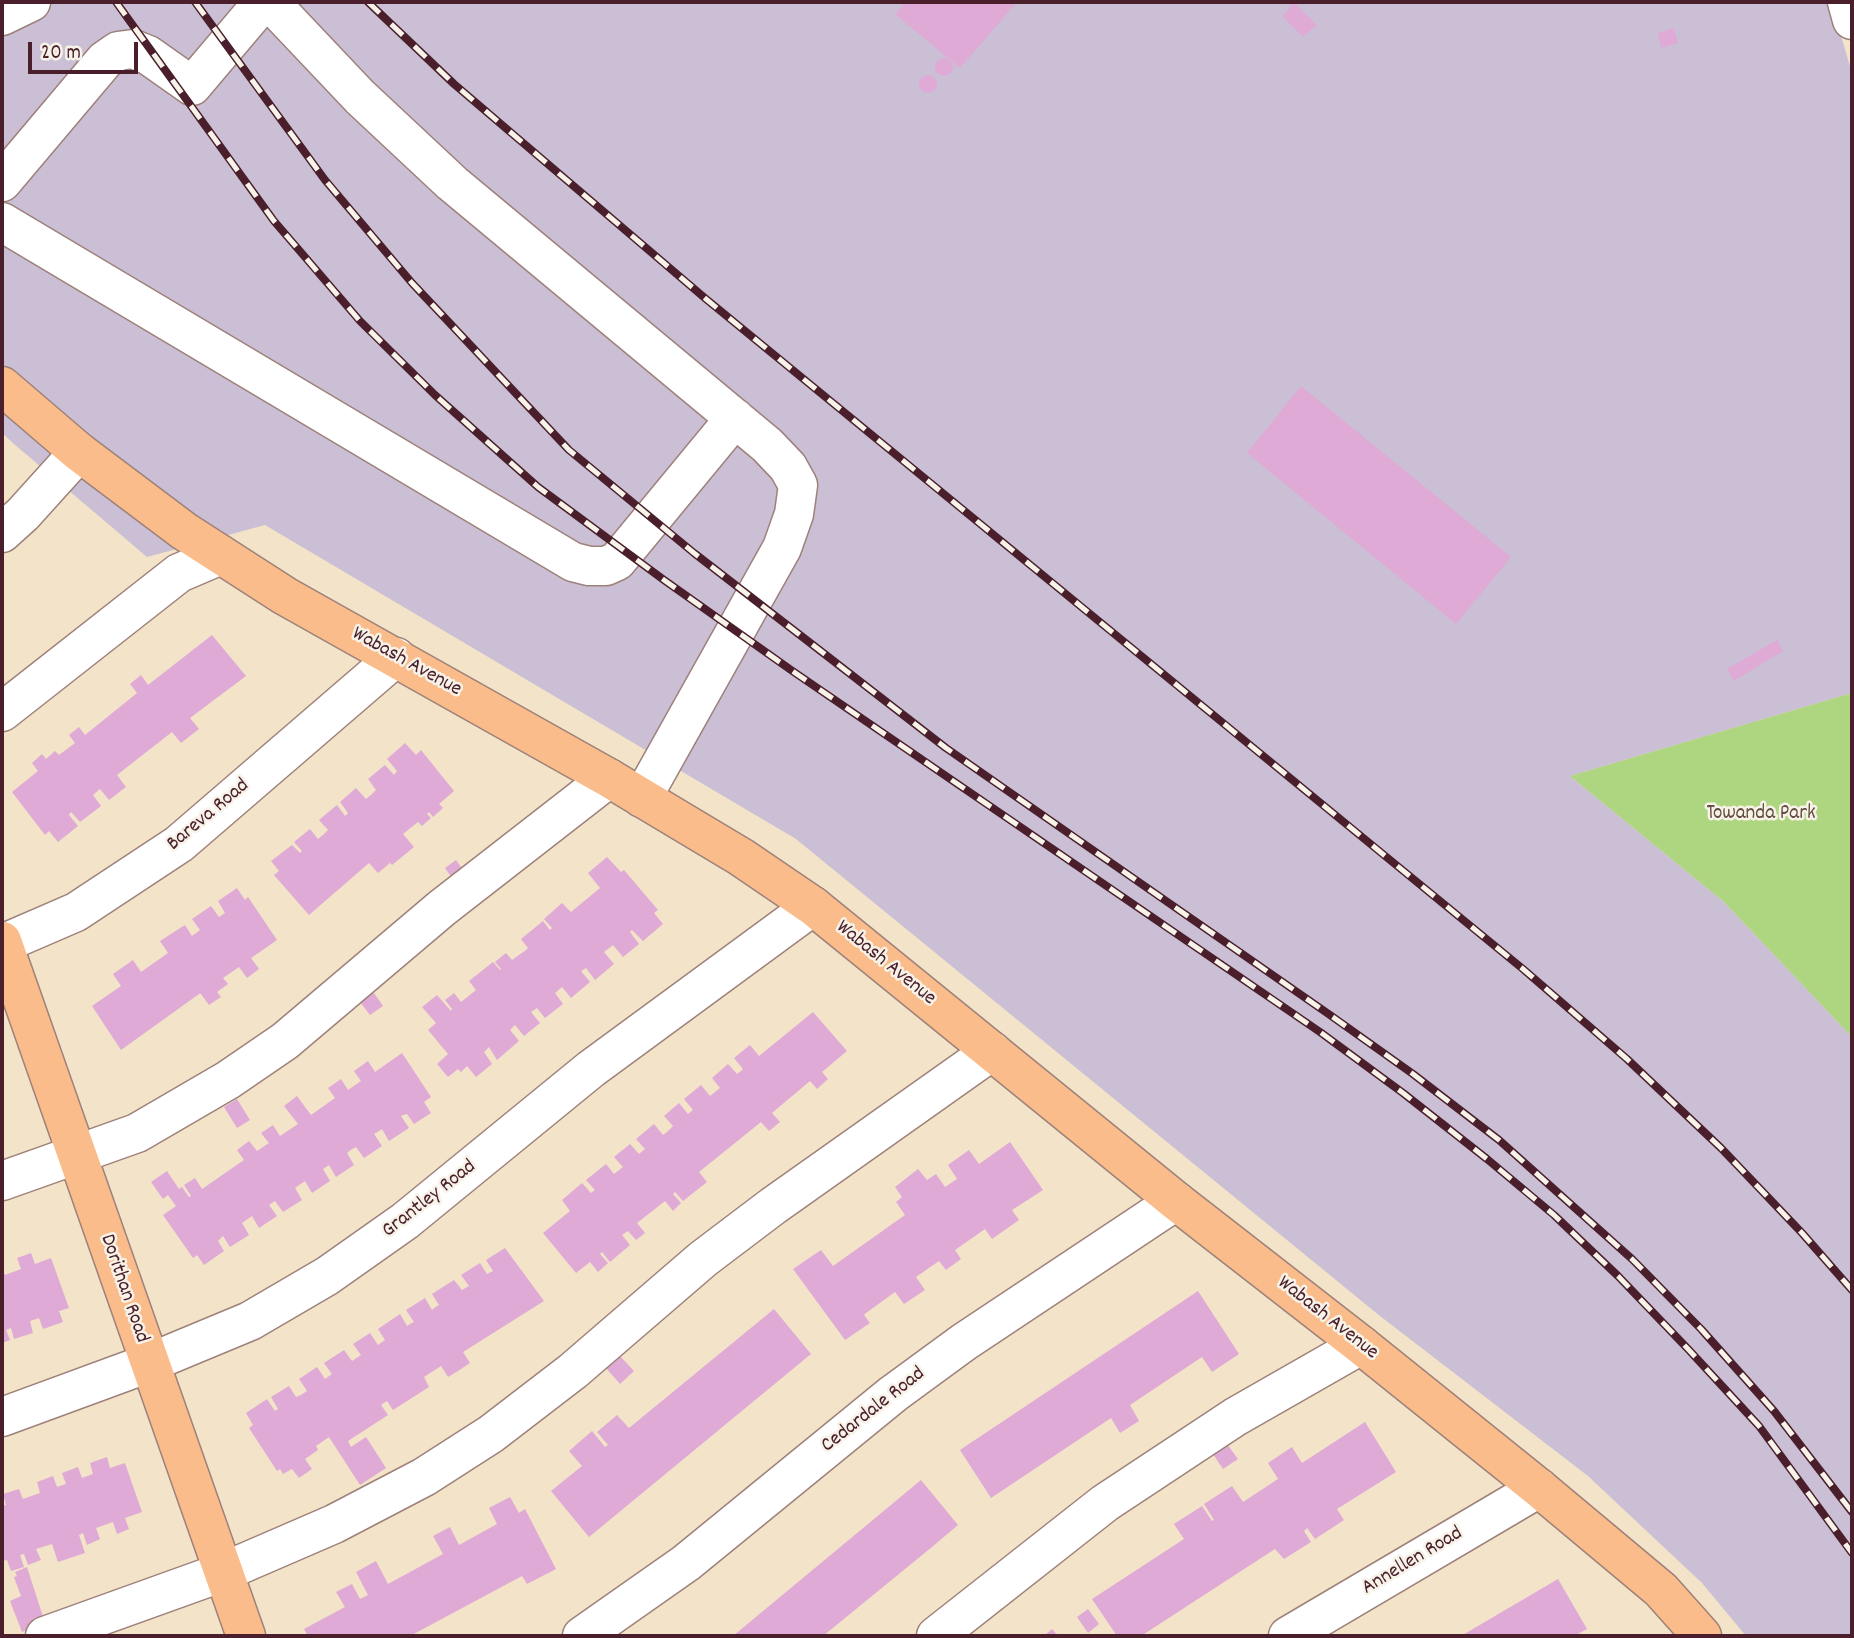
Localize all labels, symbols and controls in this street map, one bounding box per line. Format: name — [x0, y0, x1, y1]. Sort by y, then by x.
scale bar — [32, 28, 142, 72]
text: 20 m — [41, 39, 81, 69]
street label: Wabash Avenue — [347, 623, 465, 703]
street label: Bareva Road — [163, 774, 255, 858]
park label: Towanda Park — [1706, 802, 1816, 828]
street label: Wabash Avenue — [830, 916, 940, 1012]
street label: Grantley Road — [378, 1155, 482, 1245]
street label: Dorithan Road — [93, 1232, 153, 1346]
street label: Wabash Avenue — [1271, 1272, 1383, 1366]
street label: Cedardale Road — [817, 1363, 931, 1459]
street label: Annellen Road — [1358, 1522, 1468, 1602]

